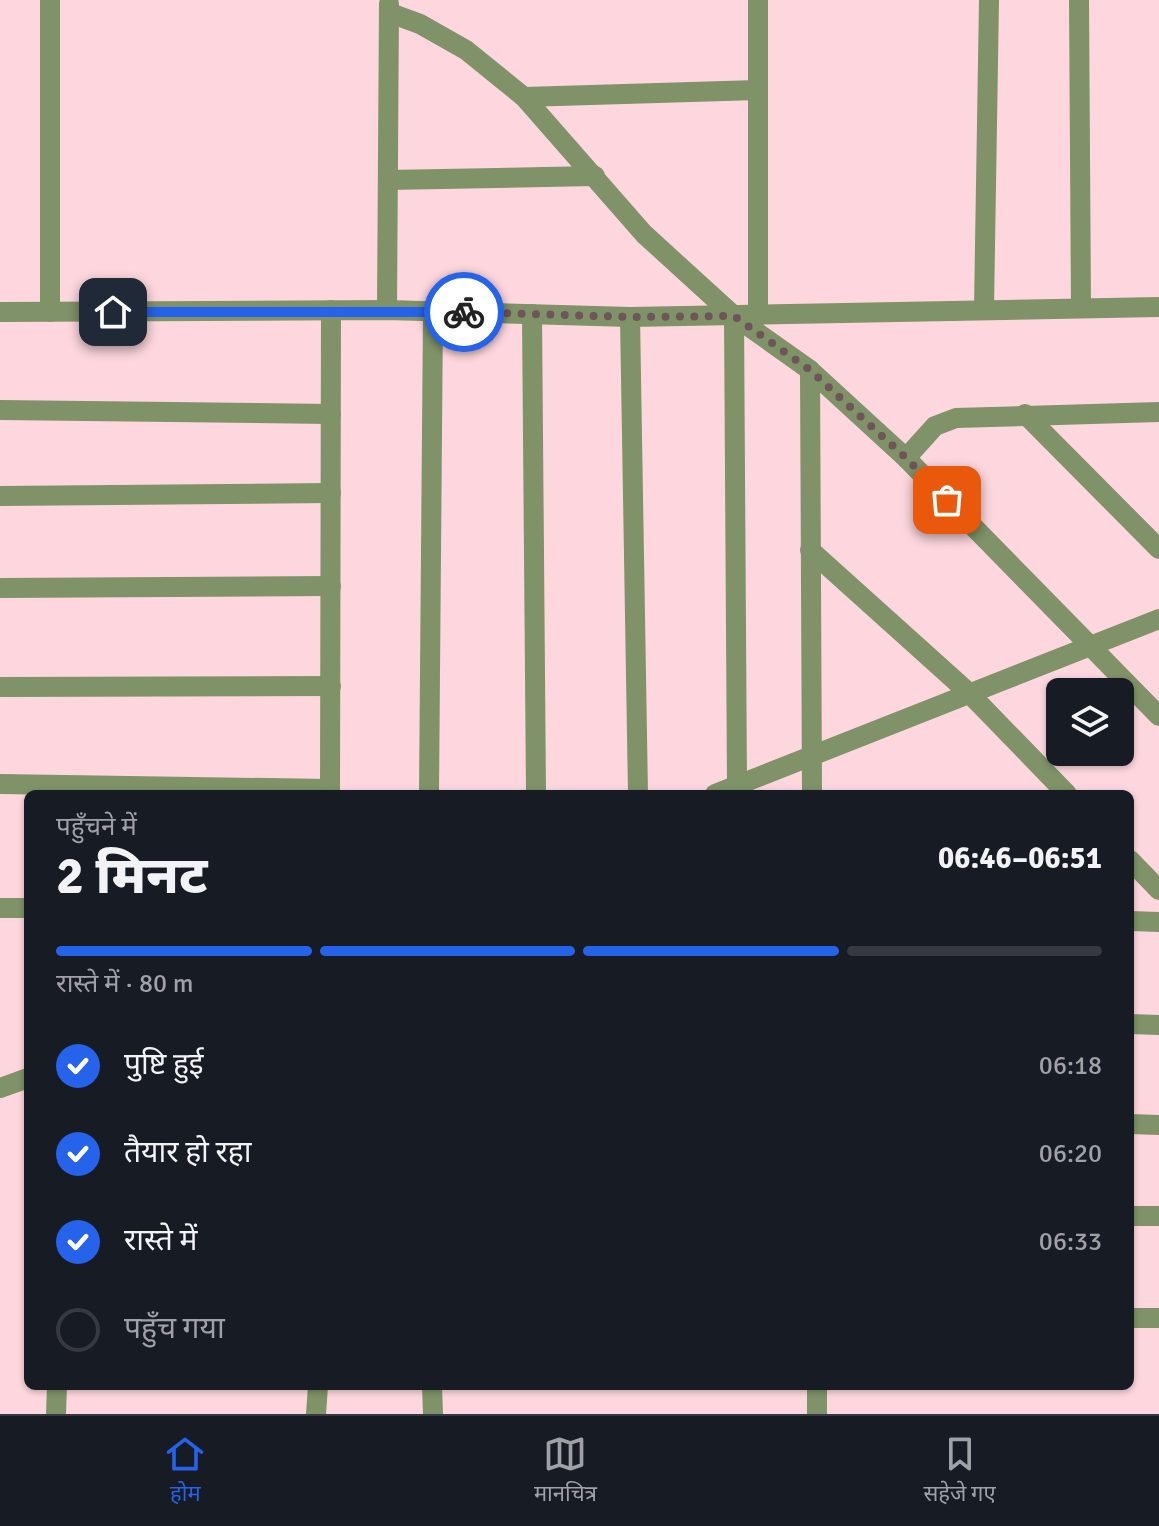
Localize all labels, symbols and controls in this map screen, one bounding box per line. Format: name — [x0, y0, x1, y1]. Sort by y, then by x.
courier — [424, 272, 504, 352]
pin — [79, 278, 147, 346]
icon: home — [91, 290, 135, 334]
icon: bike — [442, 290, 486, 334]
pin — [913, 466, 981, 534]
icon: bag — [925, 478, 969, 522]
map controls — [1046, 678, 1134, 766]
button: layers — [1046, 678, 1134, 766]
text: पहुँचने में — [56, 811, 137, 843]
text: 06:46–06:51 — [938, 840, 1102, 877]
text: 2 मिनट — [56, 844, 207, 908]
text: रास्ते में · 80 m — [56, 968, 193, 1000]
icon: check — [56, 1044, 100, 1088]
text: पुष्टि हुई — [124, 1046, 204, 1083]
text: 06:18 — [1039, 1050, 1102, 1082]
icon: check — [56, 1132, 100, 1176]
text: तैयार हो रहा — [124, 1134, 251, 1171]
text: 06:20 — [1039, 1138, 1102, 1170]
icon: check — [56, 1220, 100, 1264]
text: रास्ते में — [124, 1222, 197, 1259]
text: 06:33 — [1039, 1226, 1102, 1258]
text: पहुँच गया — [124, 1310, 225, 1347]
tab: होम — [163, 1432, 207, 1510]
tab: मानचित्र — [534, 1432, 597, 1510]
tab: सहेजे गए — [923, 1432, 996, 1510]

